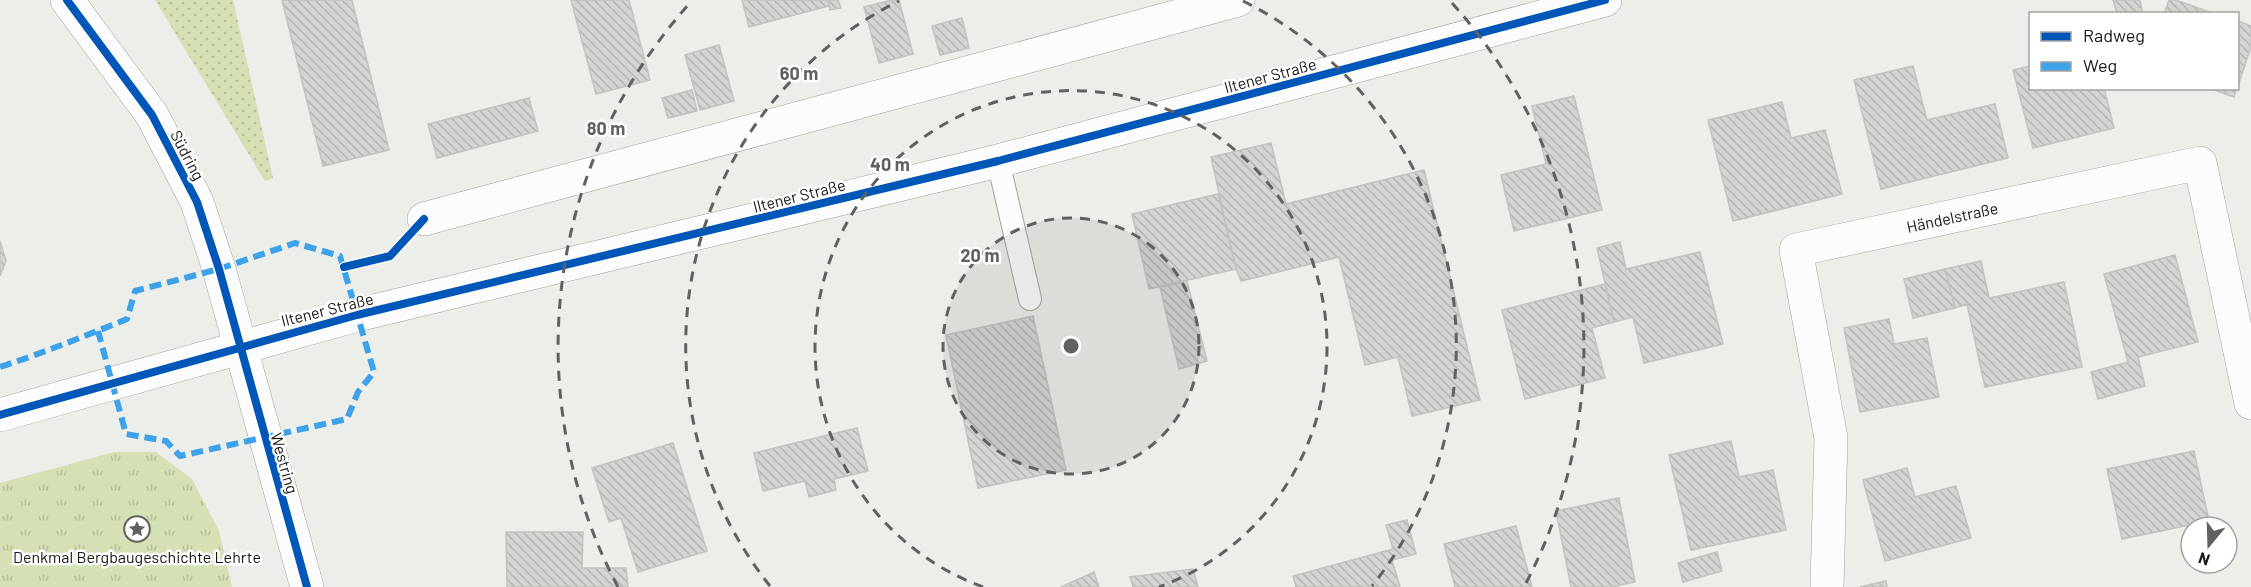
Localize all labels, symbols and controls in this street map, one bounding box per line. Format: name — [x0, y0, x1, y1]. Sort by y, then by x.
legend — [2029, 12, 2239, 90]
text: Radweg — [2083, 24, 2145, 46]
street label: Iltener Straße — [1222, 54, 1318, 96]
text: Weg — [2083, 54, 2117, 76]
text: 60 m — [780, 62, 818, 84]
text: 80 m — [587, 117, 625, 139]
street label: Südring — [167, 127, 209, 183]
text: 40 m — [870, 153, 910, 175]
street label: Iltener Straße — [751, 174, 847, 216]
street label: Händelstraße — [1905, 197, 2000, 235]
text: 20 m — [961, 244, 999, 266]
street label: Iltener Straße — [279, 288, 375, 330]
centre of rings — [1061, 336, 1081, 356]
street label: Westring — [267, 430, 303, 496]
place icon: Denkmal Bergbaugeschichte Lehrte — [122, 514, 152, 544]
north arrow — [2179, 515, 2239, 575]
place label: Denkmal Bergbaugeschichte Lehrte — [13, 547, 261, 566]
text: N — [2196, 549, 2212, 570]

